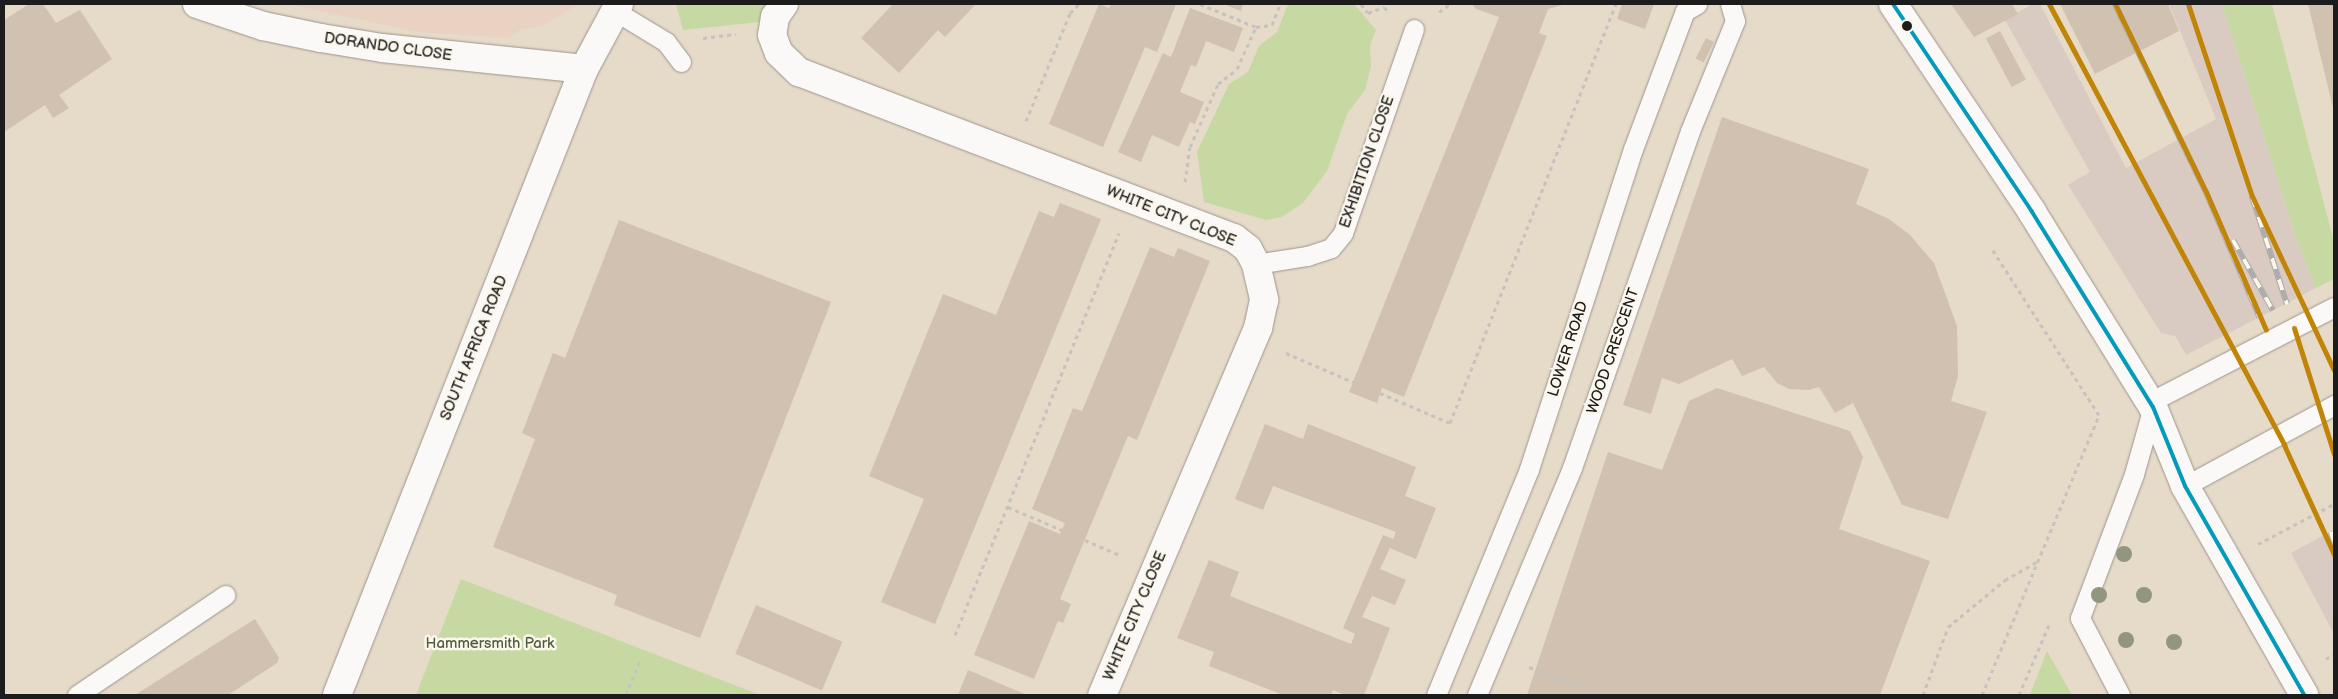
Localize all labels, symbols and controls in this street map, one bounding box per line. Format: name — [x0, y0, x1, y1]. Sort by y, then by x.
unlabelled marker — [1902, 21, 1912, 31]
street label: DORANDO CLOSE — [323, 29, 453, 65]
street label: EXHIBITION CLOSE — [1336, 94, 1398, 230]
street label: WHITE CITY CLOSE — [1103, 182, 1239, 250]
street label: SOUTH AFRICA ROAD — [437, 273, 511, 423]
street label: WOOD CRESCENT — [1583, 286, 1643, 416]
street label: LOWER ROAD — [1544, 299, 1592, 399]
street label: WHITE CITY CLOSE — [1100, 549, 1170, 683]
park label: Hammersmith Park — [426, 635, 554, 653]

